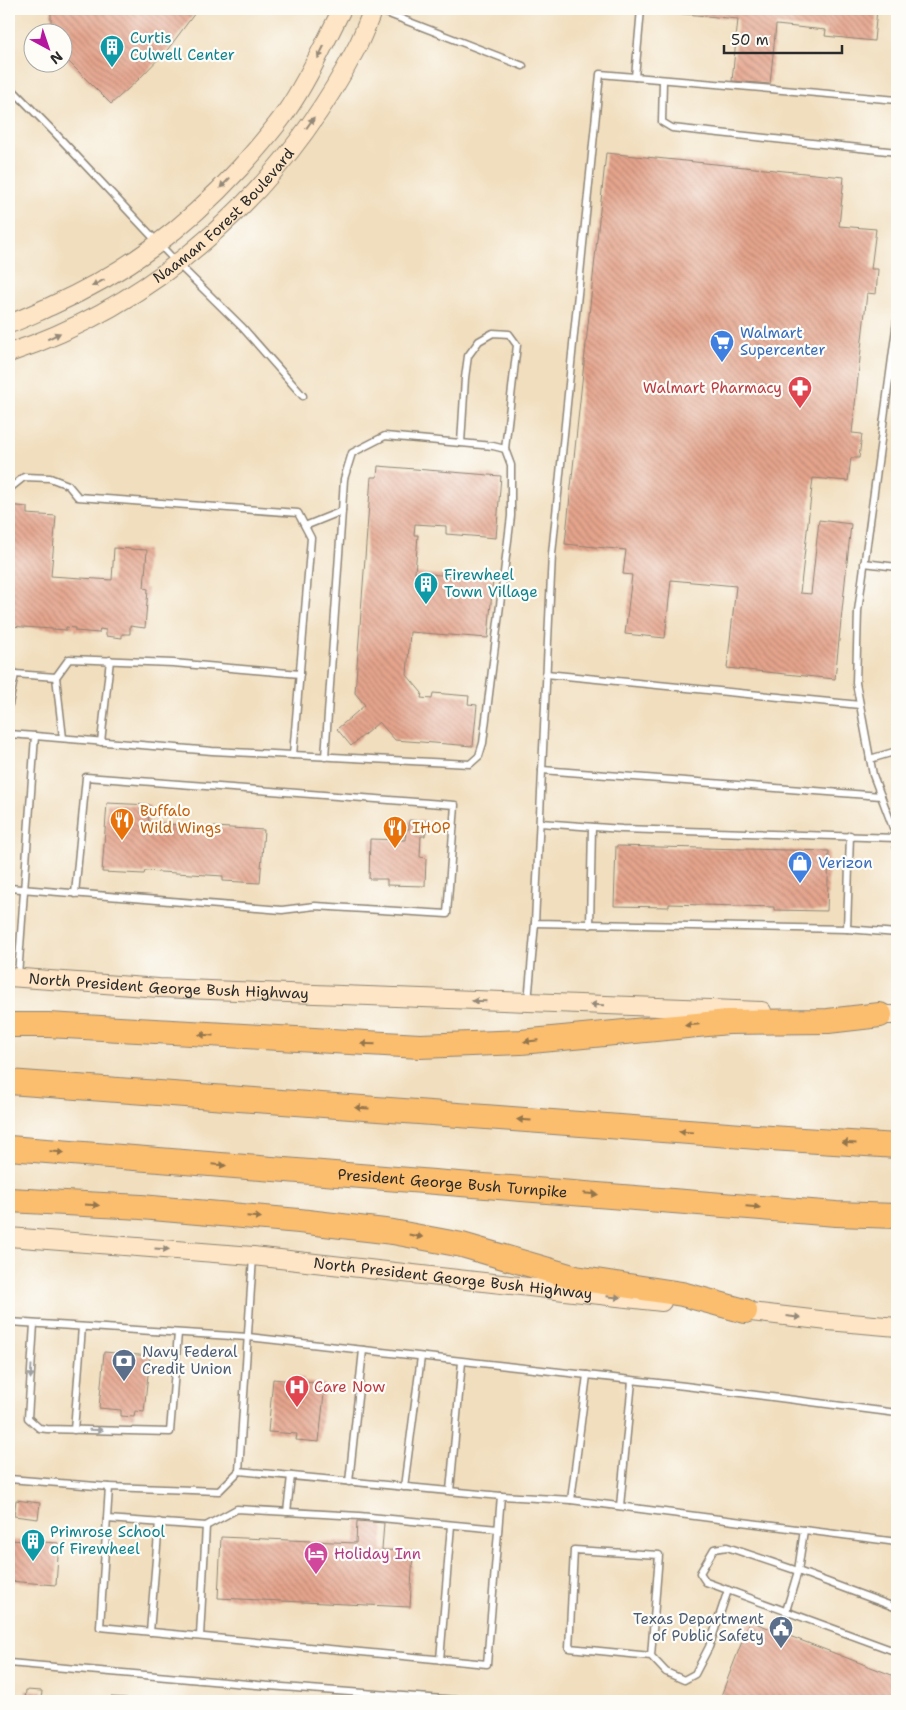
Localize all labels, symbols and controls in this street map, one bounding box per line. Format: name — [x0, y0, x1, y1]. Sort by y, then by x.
north arrow — [22, 22, 72, 72]
scale bar — [724, 22, 841, 54]
place label: Curtis Culwell Center — [130, 28, 235, 65]
text: 50 m — [731, 30, 769, 50]
building icon: Curtis Culwell Center — [99, 34, 125, 68]
one-way arrow — [316, 45, 325, 60]
text: N — [46, 47, 66, 68]
one-way arrow — [305, 116, 315, 130]
street label: Naaman Forest Boulevard — [149, 143, 299, 288]
one-way arrow — [219, 177, 231, 189]
one-way arrow — [91, 278, 104, 287]
place label: Walmart Supercenter — [740, 323, 826, 360]
supermarket icon: Walmart Supercenter — [709, 329, 735, 363]
one-way arrow — [47, 332, 61, 340]
pharmacy icon: Walmart Pharmacy — [787, 375, 813, 409]
place label: Walmart Pharmacy — [643, 378, 782, 398]
place label: Firewheel Town Village — [444, 565, 538, 602]
building icon: Firewheel Town Village — [413, 571, 439, 605]
place label: Buffalo Wild Wings — [140, 801, 221, 838]
restaurant icon: Buffalo Wild Wings — [109, 807, 135, 841]
restaurant icon: IHOP — [382, 815, 408, 849]
place label: IHOP — [412, 818, 451, 838]
shop icon: Verizon — [787, 850, 813, 884]
place label: Verizon — [818, 853, 872, 873]
street label: North President George Bush Highway — [28, 968, 309, 1004]
one-way arrow — [471, 996, 487, 1004]
one-way arrow — [588, 1001, 604, 1009]
one-way arrow — [684, 1021, 700, 1029]
one-way arrow — [198, 1031, 214, 1039]
one-way arrow — [522, 1037, 538, 1045]
one-way arrow — [360, 1040, 376, 1048]
one-way arrow — [354, 1103, 370, 1111]
one-way arrow — [516, 1115, 532, 1123]
one-way arrow — [678, 1127, 694, 1135]
one-way arrow — [840, 1138, 856, 1146]
one-way arrow — [50, 1149, 66, 1157]
one-way arrow — [212, 1161, 228, 1169]
street label: President George Bush Turnpike — [337, 1164, 568, 1203]
one-way arrow — [583, 1191, 599, 1199]
one-way arrow — [85, 1201, 101, 1209]
one-way arrow — [745, 1204, 761, 1212]
one-way arrow — [247, 1213, 263, 1221]
one-way arrow — [408, 1232, 423, 1240]
one-way arrow — [155, 1245, 171, 1253]
street label: North President George Bush Highway — [312, 1253, 594, 1304]
one-way arrow — [607, 1293, 623, 1301]
one-way arrow — [786, 1313, 802, 1321]
place label: Navy Federal Credit Union — [142, 1342, 238, 1379]
bank icon: Navy Federal Credit Union — [111, 1348, 137, 1382]
one-way arrow — [27, 1365, 35, 1381]
hospital icon: Care Now — [284, 1374, 310, 1408]
place label: Care Now — [314, 1377, 385, 1397]
one-way arrow — [88, 1427, 104, 1435]
place label: Primrose School of Firewheel — [50, 1522, 165, 1559]
building icon: Primrose School of Firewheel — [20, 1528, 46, 1562]
hotel icon: Holiday Inn — [303, 1541, 329, 1575]
place label: Holiday Inn — [334, 1544, 421, 1564]
place label: Texas Department of Public Safety — [633, 1609, 764, 1646]
public building icon: Texas Department of Public Safety — [768, 1615, 794, 1649]

